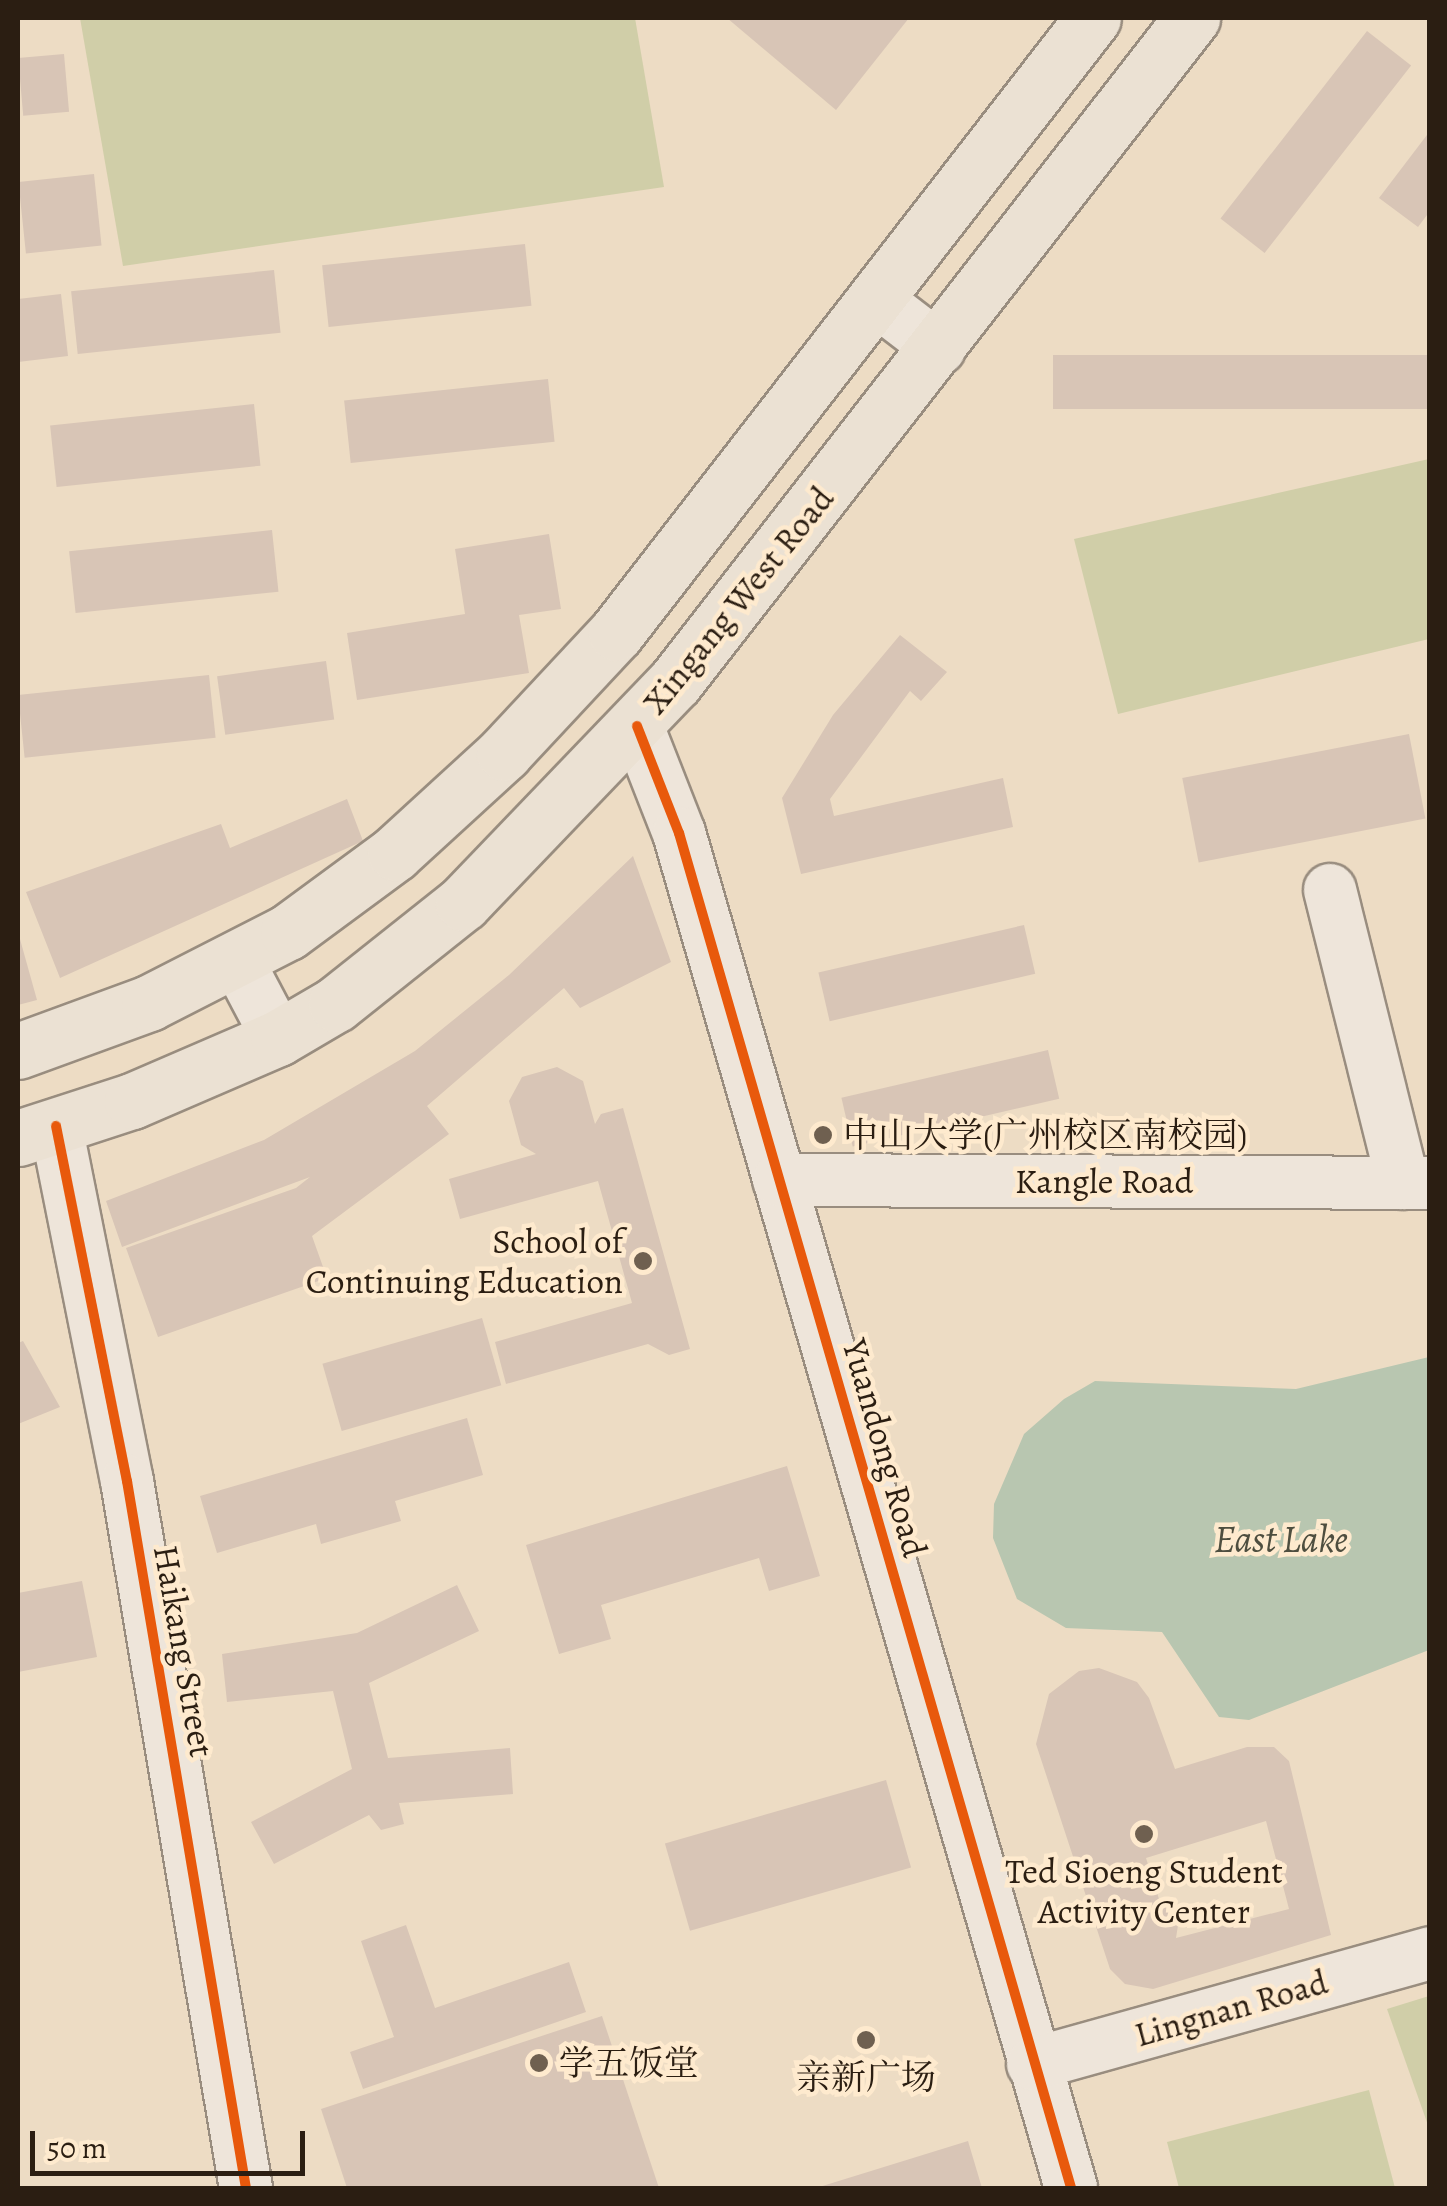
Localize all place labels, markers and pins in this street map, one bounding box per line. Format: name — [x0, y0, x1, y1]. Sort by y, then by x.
place label: 中山大学(广州校区南校园) — [843, 1114, 1247, 1156]
marker: 中山大学(广州校区南校园) — [812, 1124, 834, 1146]
place label: School of Continuing Education — [306, 1220, 623, 1302]
marker: School of Continuing Education — [632, 1250, 654, 1272]
marker: Ted Sioeng Student Activity Center — [1133, 1823, 1155, 1845]
place label: Ted Sioeng Student Activity Center — [1005, 1850, 1283, 1932]
marker: 亲新广场 — [855, 2029, 877, 2051]
place label: 学五饭堂 — [559, 2042, 699, 2084]
marker: 学五饭堂 — [528, 2052, 550, 2074]
place label: 亲新广场 — [796, 2056, 936, 2098]

